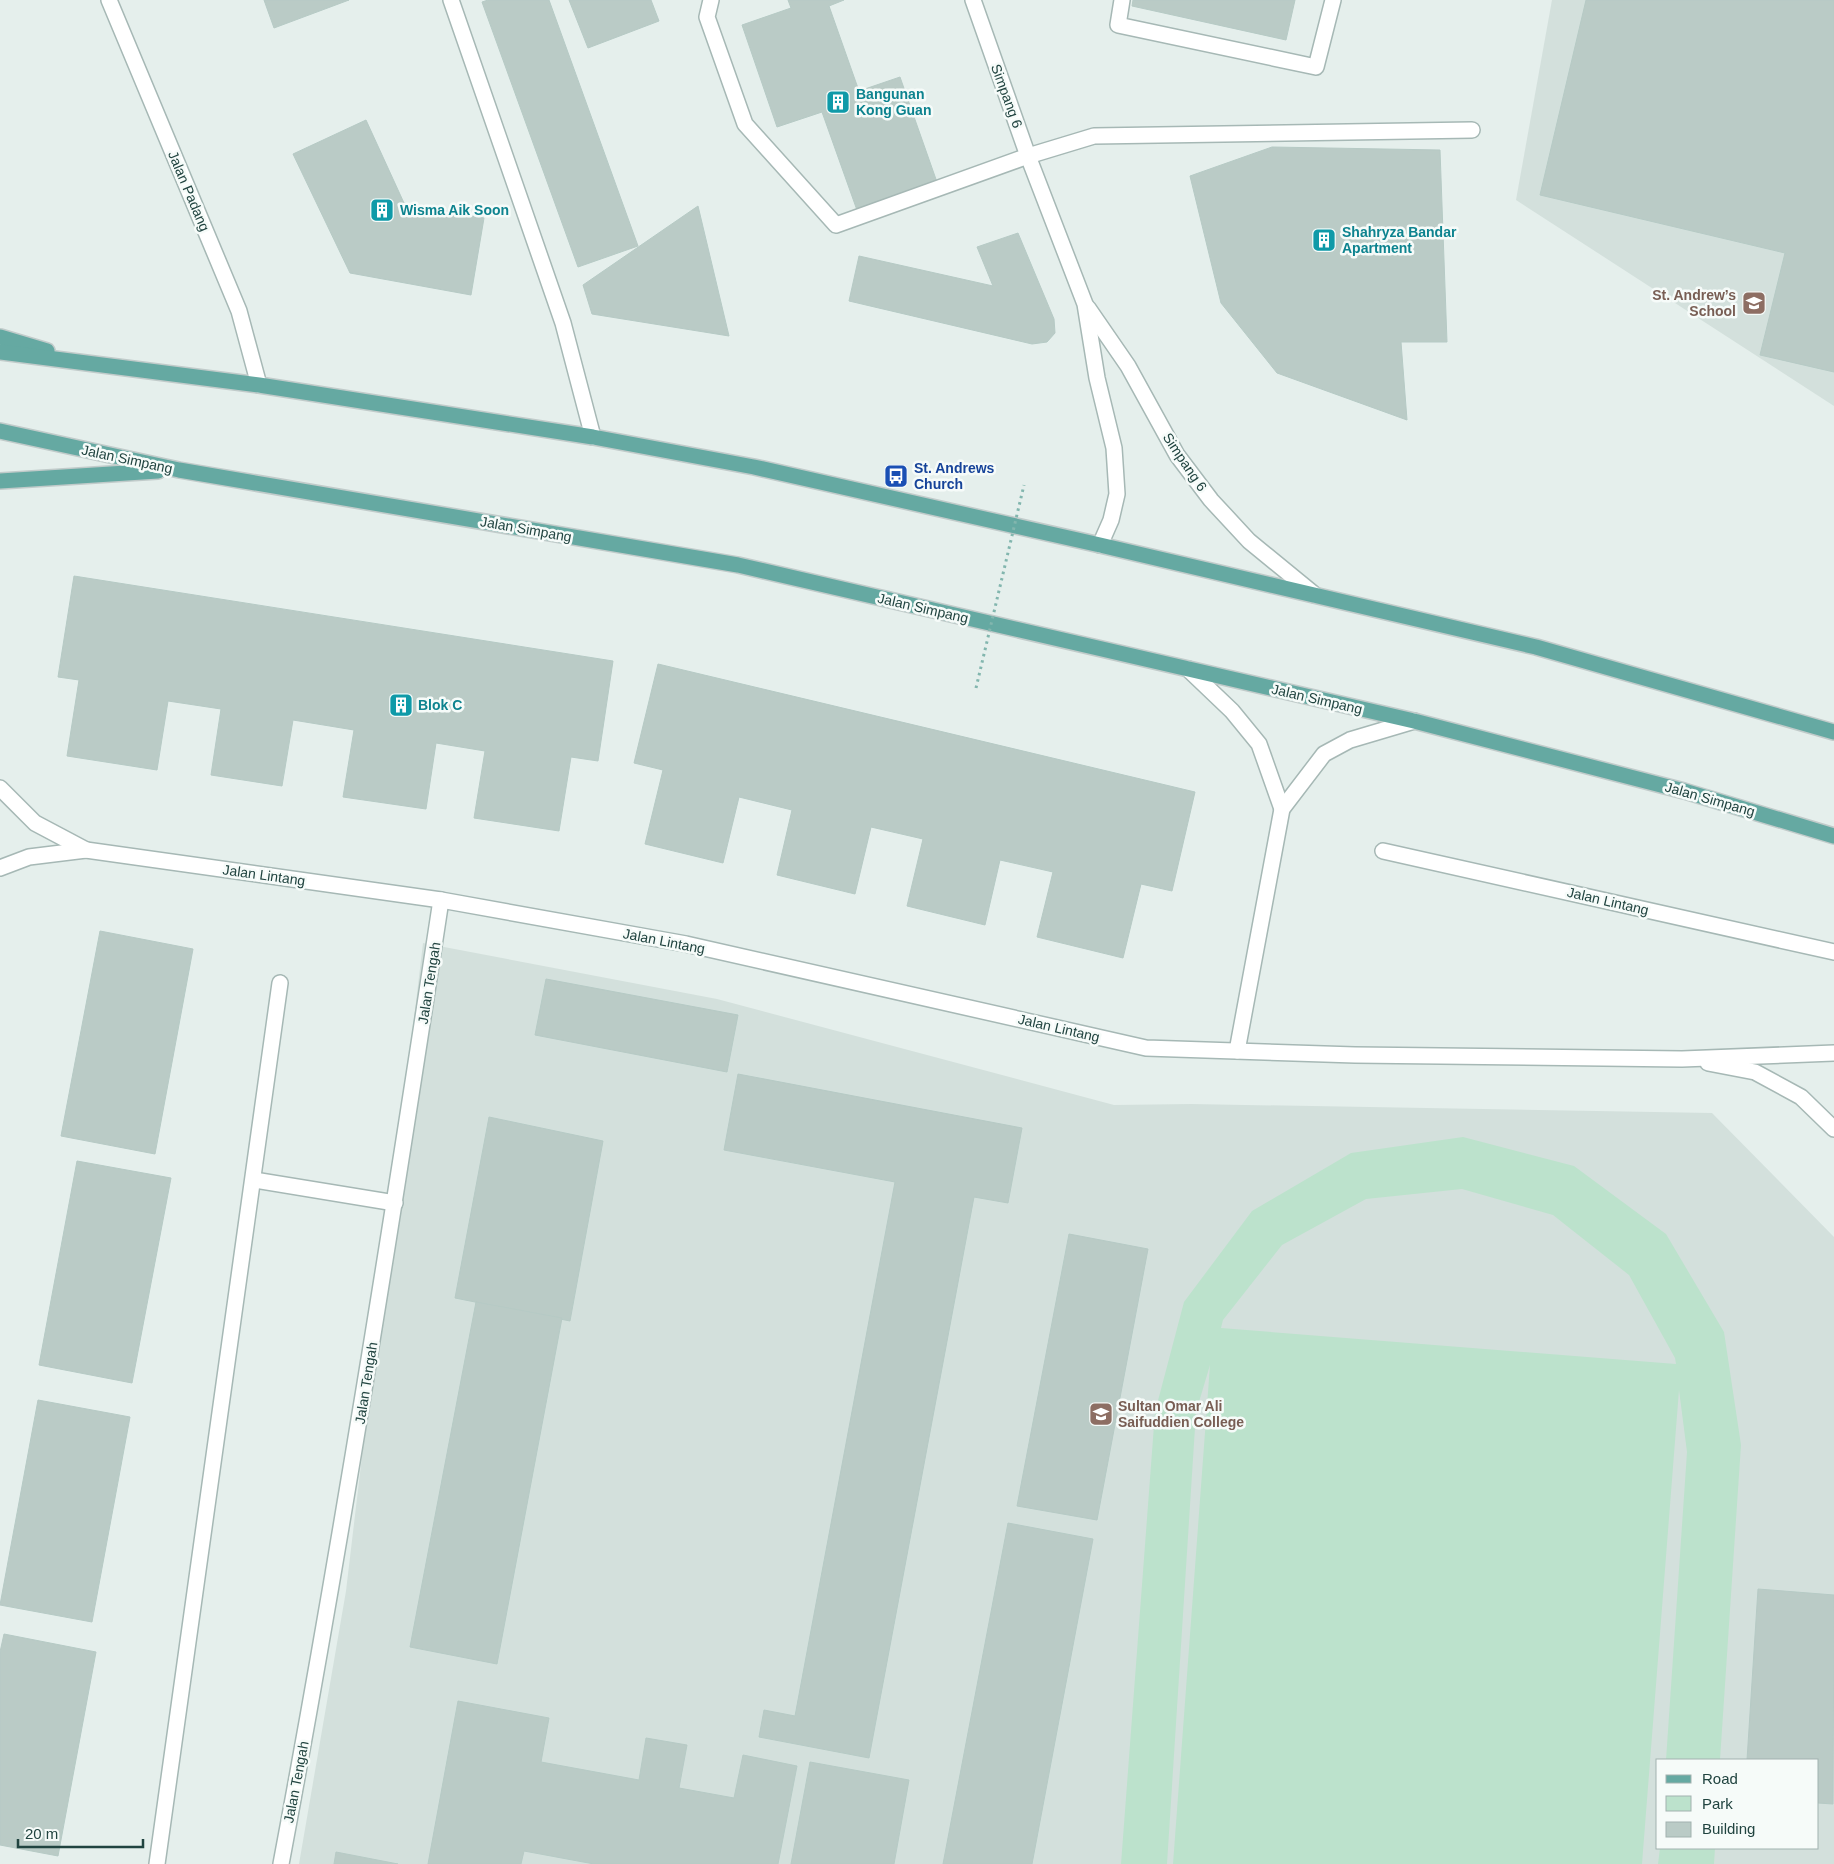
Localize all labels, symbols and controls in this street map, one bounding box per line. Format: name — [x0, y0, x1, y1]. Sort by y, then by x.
street label: Simpang 6 — [988, 62, 1026, 130]
place label: Bangunan Kong Guan — [856, 86, 931, 118]
building icon: Bangunan Kong Guan — [825, 89, 851, 115]
street label: Jalan Padang — [165, 148, 213, 234]
building icon: Wisma Aik Soon — [369, 197, 395, 223]
place label: Wisma Aik Soon — [400, 202, 509, 218]
place label: Shahryza Bandar Apartment — [1342, 224, 1457, 256]
building icon: Shahryza Bandar Apartment — [1311, 227, 1337, 253]
place label: St. Andrew’s School — [1652, 287, 1736, 319]
school or university icon: St. Andrew’s School — [1741, 290, 1767, 316]
street label: Simpang 6 — [1160, 430, 1210, 494]
street label: Jalan Simpang — [80, 442, 174, 476]
place label: St. Andrews Church — [914, 460, 995, 492]
bus stop icon: St. Andrews Church — [883, 463, 909, 489]
street label: Jalan Simpang — [479, 513, 573, 545]
street label: Jalan Simpang — [876, 590, 970, 626]
street label: Jalan Simpang — [1270, 681, 1364, 717]
building icon: Blok C — [388, 692, 414, 718]
place label: Blok C — [418, 697, 462, 713]
street label: Jalan Simpang — [1663, 779, 1757, 819]
street label: Jalan Lintang — [222, 861, 306, 889]
street label: Jalan Lintang — [1566, 884, 1650, 918]
street label: Jalan Lintang — [622, 925, 706, 957]
street label: Jalan Tengah — [415, 941, 443, 1025]
street label: Jalan Lintang — [1017, 1011, 1101, 1045]
street label: Jalan Tengah — [352, 1341, 380, 1425]
place label: Sultan Omar Ali Saifuddien College — [1118, 1398, 1244, 1430]
school or university icon: Sultan Omar Ali Saifuddien College — [1088, 1401, 1114, 1427]
street label: Jalan Tengah — [280, 1740, 312, 1824]
legend — [1656, 1759, 1819, 1849]
text: Road — [1702, 1770, 1738, 1787]
text: Park — [1702, 1795, 1733, 1812]
scale bar — [18, 1816, 142, 1848]
text: Building — [1702, 1820, 1755, 1837]
text: 20 m — [25, 1825, 58, 1842]

